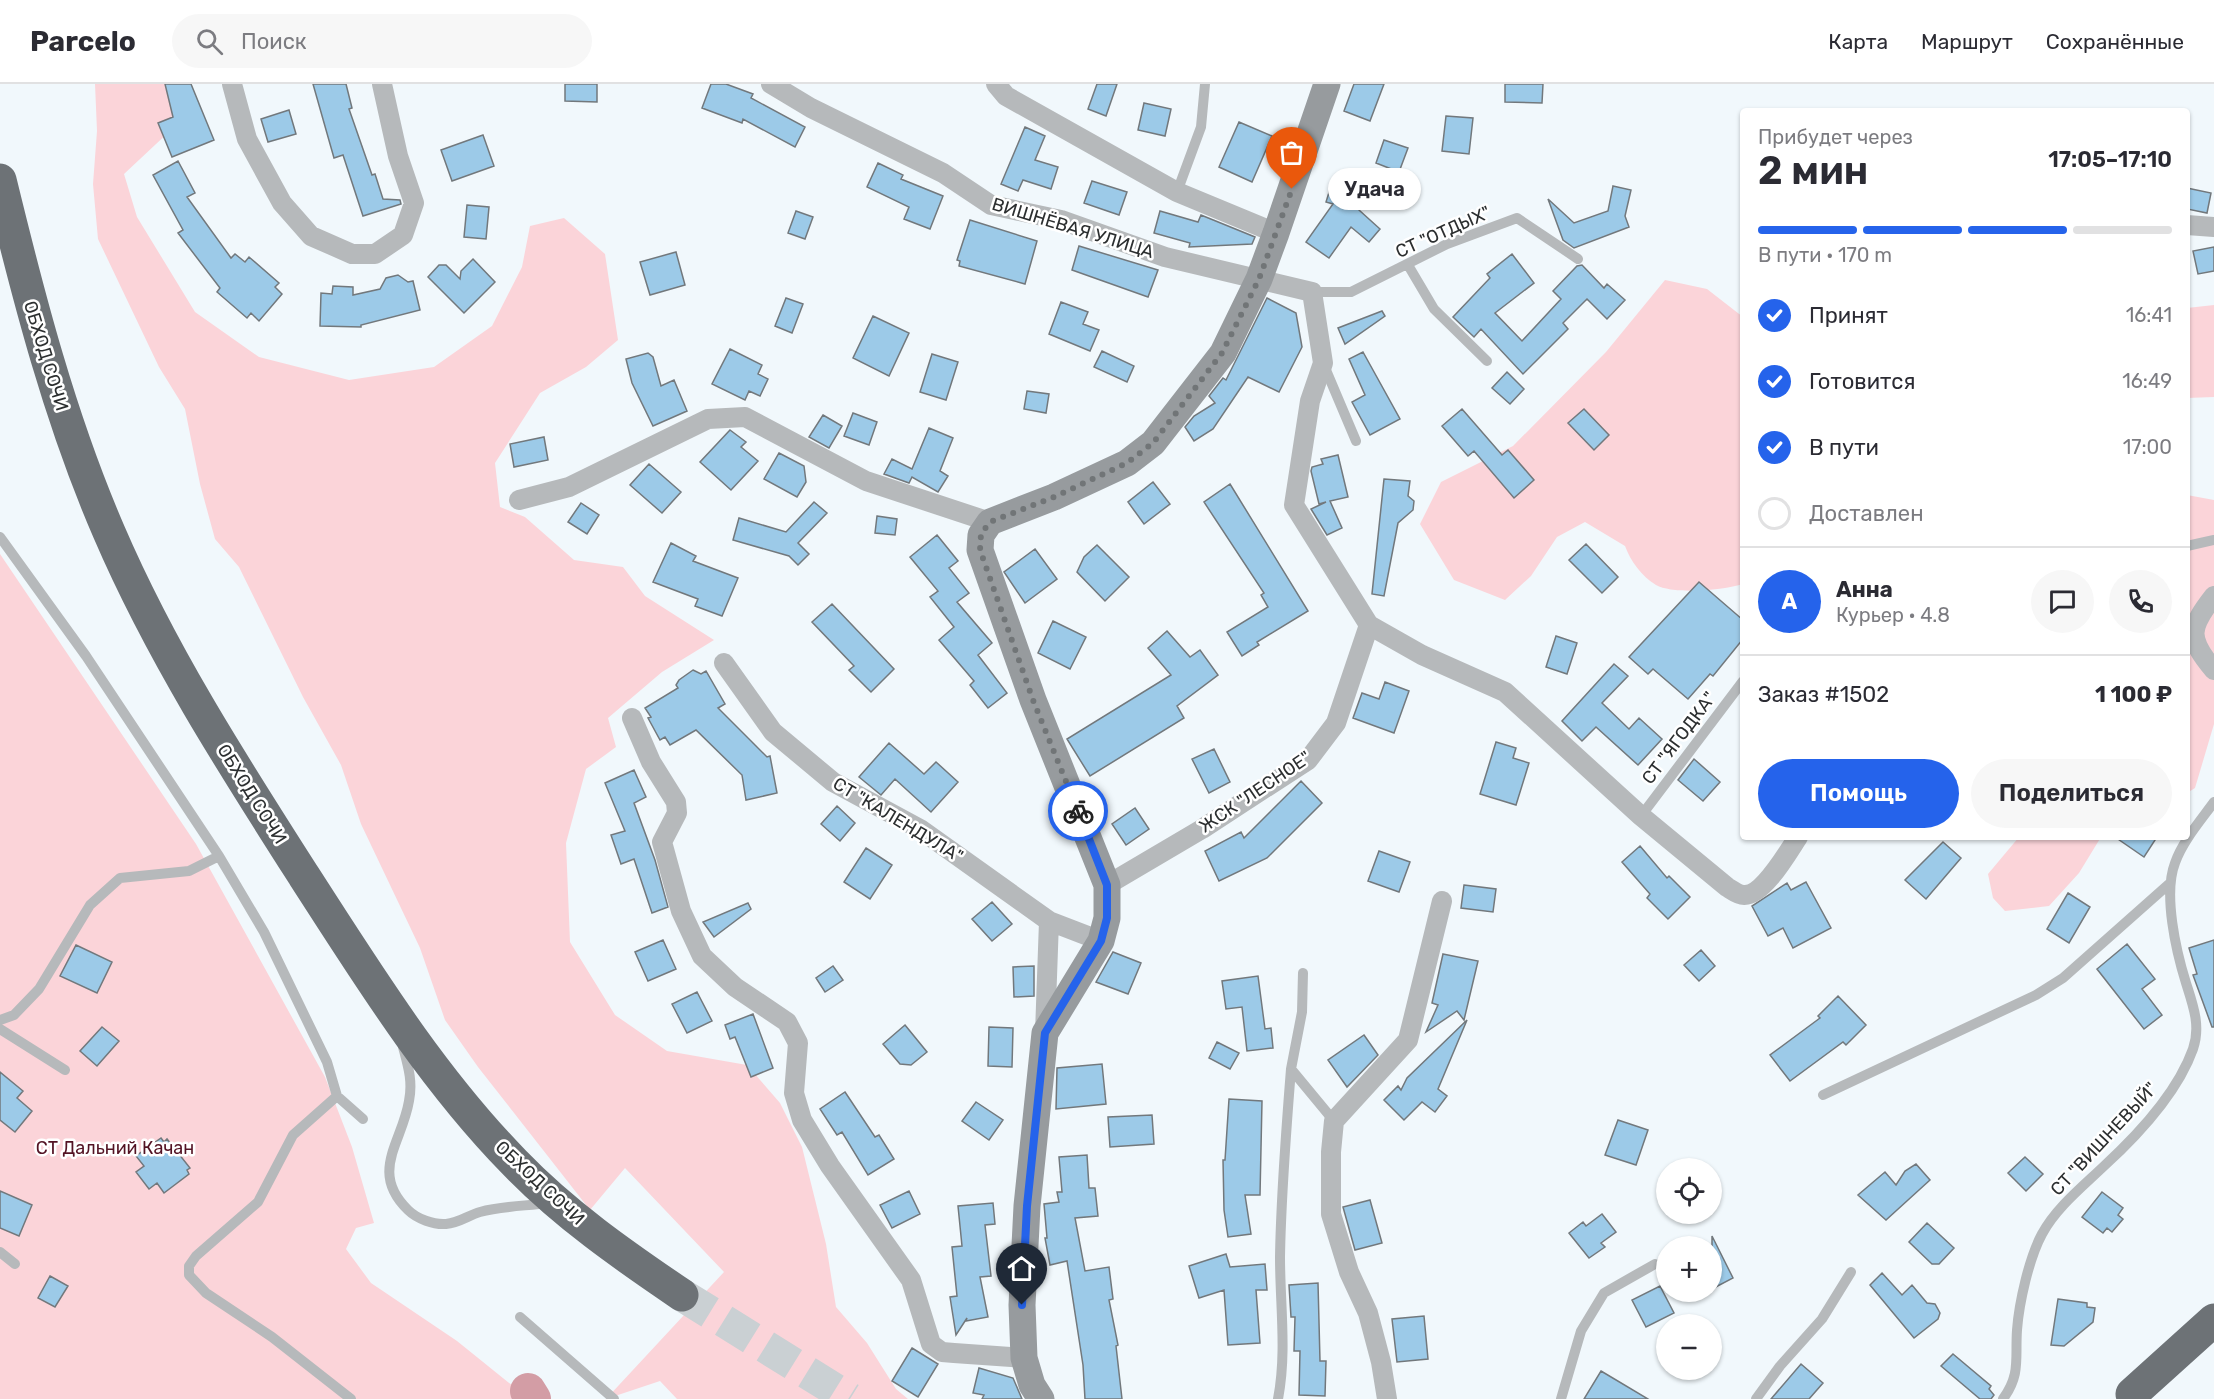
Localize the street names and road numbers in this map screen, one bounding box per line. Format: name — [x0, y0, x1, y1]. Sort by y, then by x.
street label: ВИШНЁВАЯ УЛИЦА — [989, 193, 1157, 263]
street label: СТ "ОТДЫХ" — [1392, 201, 1494, 263]
street label: ОБХОД СОЧИ — [19, 298, 73, 414]
street label: СТ "ЯГОДКА" — [1637, 688, 1721, 788]
street label: ОБХОД СОЧИ — [213, 740, 291, 848]
street label: ЖСК "ЛЕСНОЕ" — [1195, 747, 1315, 837]
street label: СТ "КАЛЕНДУЛА" — [829, 772, 967, 868]
street label: СТ "ВИШНЕВЫЙ" — [2046, 1078, 2162, 1200]
street label: ОБХОД СОЧИ — [491, 1136, 589, 1230]

